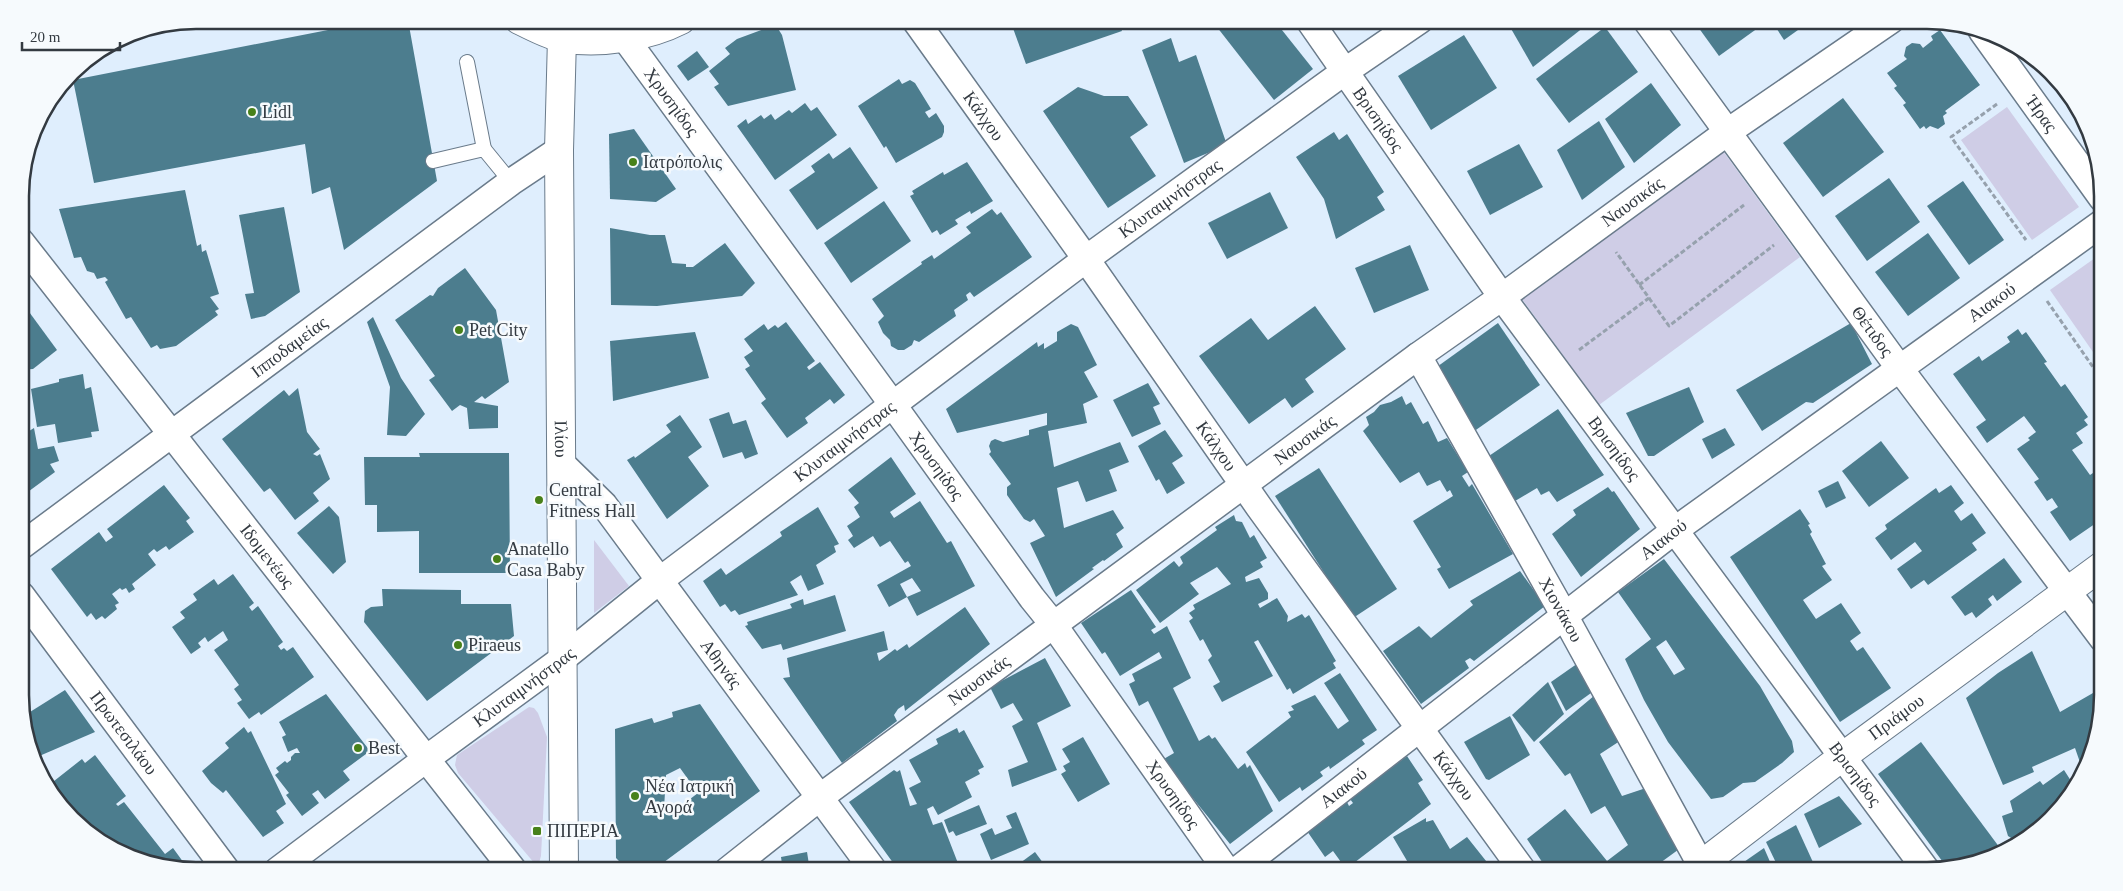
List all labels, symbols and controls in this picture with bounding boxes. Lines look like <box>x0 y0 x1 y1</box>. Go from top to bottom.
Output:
scale bar <box>22 20 120 52</box>
text: 20 m <box>30 29 61 45</box>
street label: Χρυσηίδος <box>640 64 703 140</box>
street label: Βρισηίδος <box>1349 83 1408 156</box>
street label: Κάλχου <box>959 87 1008 145</box>
street label: Ήρας <box>2021 91 2061 136</box>
place label: Lidl <box>262 102 292 122</box>
marker: Lidl <box>246 106 258 118</box>
place label: Ιατρόπολις <box>643 152 722 172</box>
street label: Κλυταιμνήστρας <box>1115 154 1225 242</box>
marker: Ιατρόπολις <box>627 156 639 168</box>
street label: Ναυσικάς <box>1598 173 1667 231</box>
street label: Αιακού <box>1964 278 2020 326</box>
street label: Θέτιδος <box>1848 302 1897 360</box>
street label: Ιπποδαμείας <box>247 312 331 382</box>
place label: Pet City <box>469 320 528 340</box>
marker: Pet City <box>453 324 465 336</box>
street label: Κλυταιμνήστρας <box>790 397 899 486</box>
street label: Ναυσικάς <box>1270 410 1339 469</box>
street label: Βρισηίδος <box>1584 413 1644 484</box>
street label: Κάλχου <box>1192 417 1241 475</box>
street label: Ιλίου <box>551 420 571 458</box>
street label: Χρυσηίδος <box>905 427 968 504</box>
place label: Central Fitness Hall <box>549 480 636 521</box>
marker: Central Fitness Hall <box>533 494 545 506</box>
street label: Αιακού <box>1636 515 1691 564</box>
street label: Ιδομενέως <box>236 520 298 592</box>
place label: Anatello Casa Baby <box>507 539 584 580</box>
marker: Anatello Casa Baby <box>491 553 503 565</box>
street label: Χιονάκου <box>1535 574 1587 645</box>
place label: Piraeus <box>468 635 521 655</box>
street label: Αθηνάς <box>697 635 746 692</box>
marker: Piraeus <box>452 639 464 651</box>
street label: Κλυταιμνήστρας <box>469 643 579 731</box>
street label: Ναυσικάς <box>944 651 1013 709</box>
street label: Πρωτεσιλάου <box>86 687 162 779</box>
street label: Πριάμου <box>1865 690 1928 744</box>
place label: Best <box>368 738 400 758</box>
street label: Βρισηίδος <box>1825 738 1885 810</box>
marker: Best <box>352 742 364 754</box>
street label: Κάλχου <box>1429 747 1478 804</box>
street label: Χρυσηίδος <box>1142 756 1204 833</box>
street label: Αιακού <box>1316 763 1371 812</box>
place label: Νέα Ιατρική Αγορά <box>645 776 734 817</box>
marker: Νέα Ιατρική Αγορά <box>629 790 641 802</box>
place label: ΠΙΠΕΡΙΑ <box>547 821 619 841</box>
marker: ΠΙΠΕΡΙΑ <box>531 825 543 837</box>

